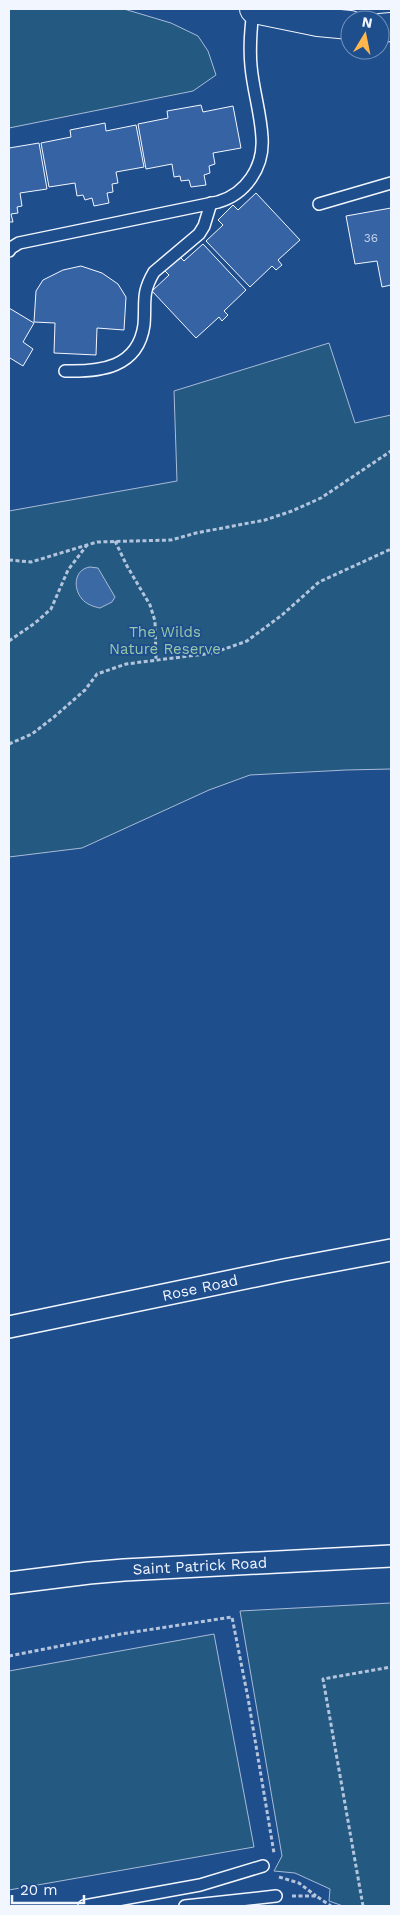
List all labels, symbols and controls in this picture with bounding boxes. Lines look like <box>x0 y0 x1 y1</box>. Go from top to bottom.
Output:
north arrow <box>340 10 390 60</box>
text: N <box>361 13 374 31</box>
house number: 36 <box>364 231 378 245</box>
park label: The Wilds Nature Reserve <box>109 623 221 658</box>
street label: Rose Road <box>160 1271 240 1305</box>
street label: Saint Patrick Road <box>132 1553 268 1579</box>
scale bar <box>12 1872 85 1904</box>
text: 20 m <box>20 1881 58 1899</box>

